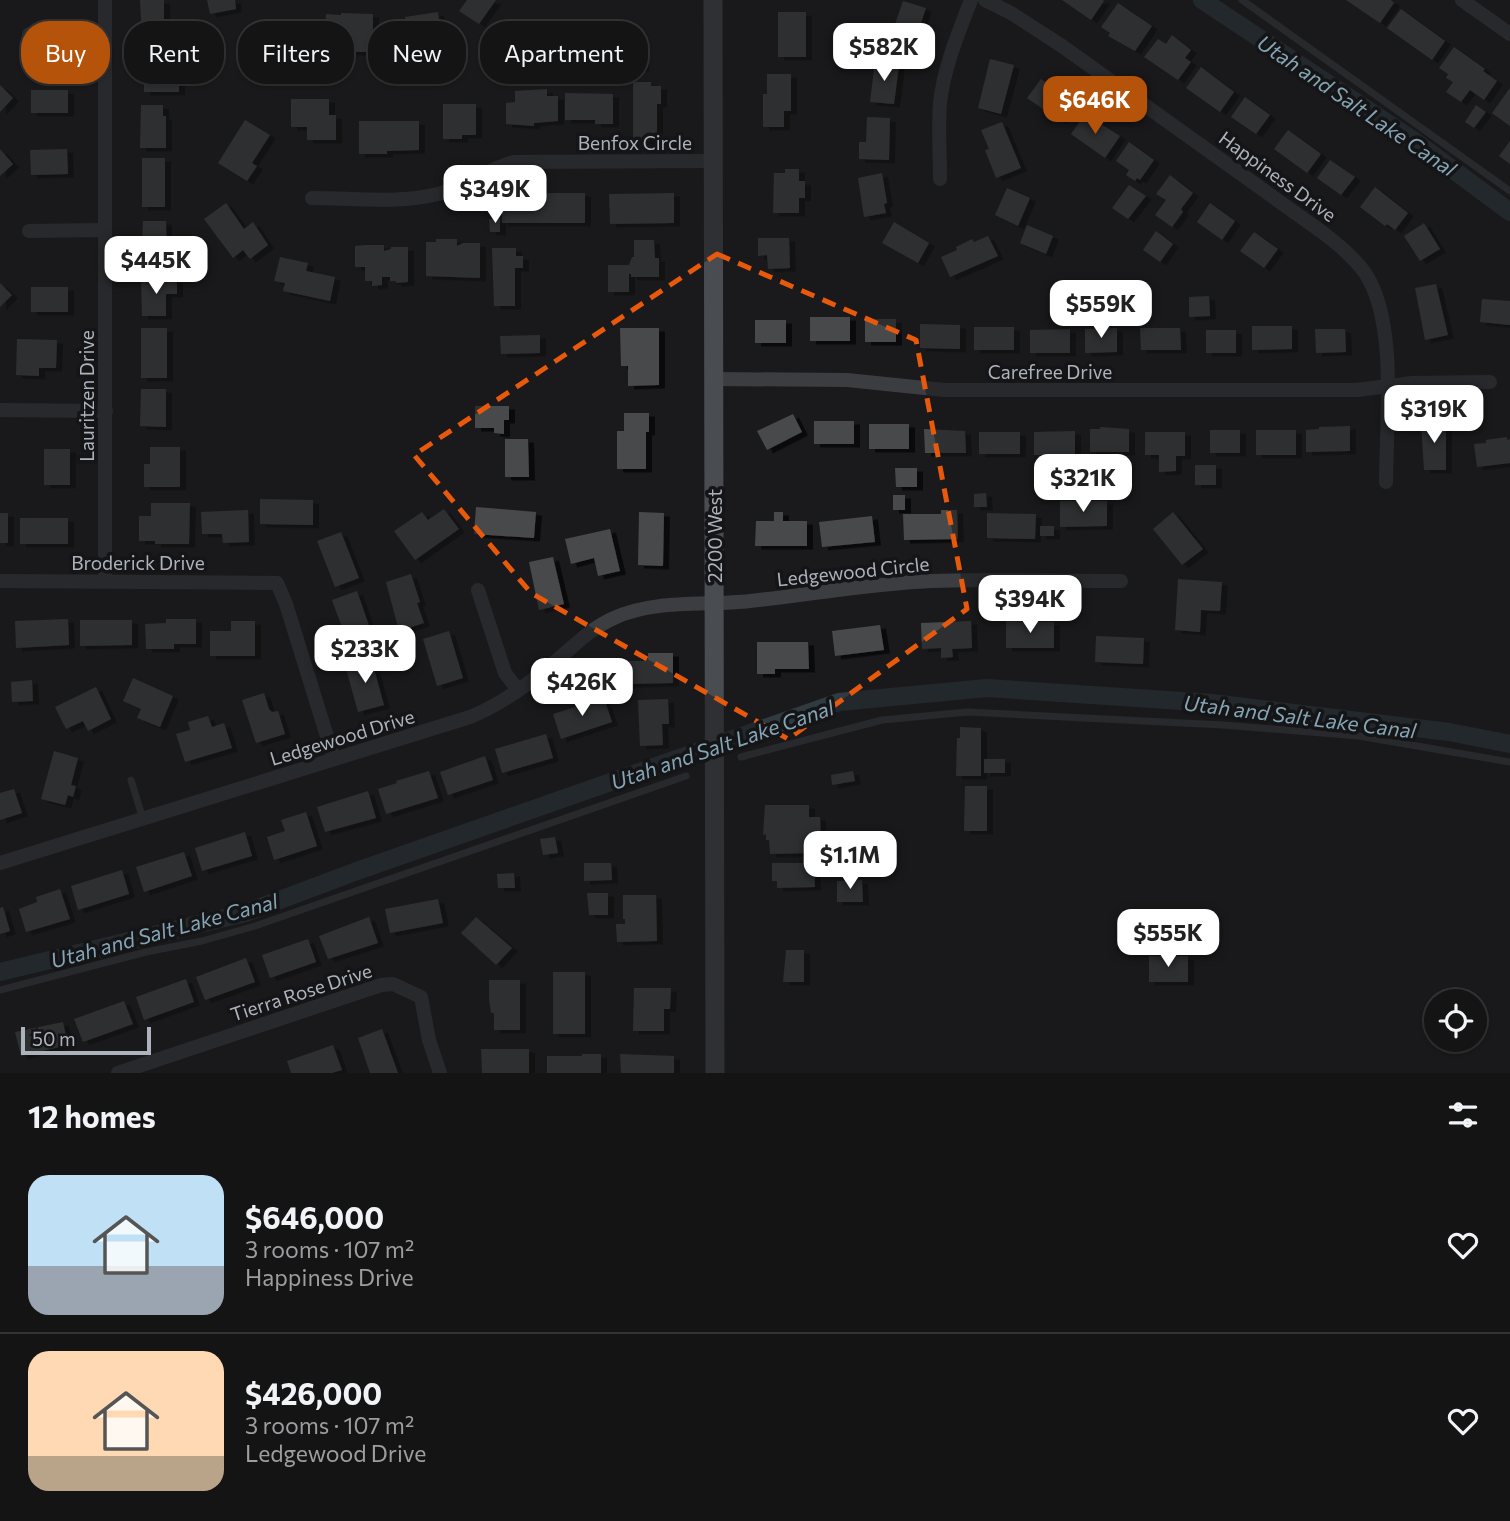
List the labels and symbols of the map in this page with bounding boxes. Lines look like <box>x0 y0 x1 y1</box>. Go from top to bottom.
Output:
pin: $582K <box>835 24 933 83</box>
water label: Utah and Salt Lake Canal <box>1253 29 1462 181</box>
pin: $646K <box>1046 76 1144 136</box>
street label: Happiness Drive <box>1215 126 1341 226</box>
street label: Benfox Circle <box>578 131 692 154</box>
pin: $349K <box>446 166 544 225</box>
pin: $445K <box>107 236 205 296</box>
pin: $559K <box>1052 280 1150 340</box>
street label: Lauritzen Drive <box>75 330 98 462</box>
street label: Carefree Drive <box>988 360 1112 383</box>
pin: $319K <box>1385 386 1483 445</box>
pin: $321K <box>1034 454 1132 514</box>
street label: 2200 West <box>703 489 726 583</box>
street label: Broderick Drive <box>71 551 205 574</box>
street label: Ledgewood Circle <box>776 552 930 590</box>
pin: $394K <box>981 576 1079 635</box>
pin: $233K <box>316 626 414 685</box>
pin: $426K <box>533 658 631 718</box>
water label: Utah and Salt Lake Canal <box>1182 689 1418 743</box>
water label: Utah and Salt Lake Canal <box>607 694 837 794</box>
street label: Ledgewood Drive <box>267 704 417 770</box>
pin: $1.1M <box>801 832 899 891</box>
water label: Utah and Salt Lake Canal <box>48 887 281 972</box>
pin: $555K <box>1119 909 1217 969</box>
street label: Tierra Rose Drive <box>227 958 375 1026</box>
scale bar <box>21 1024 150 1056</box>

